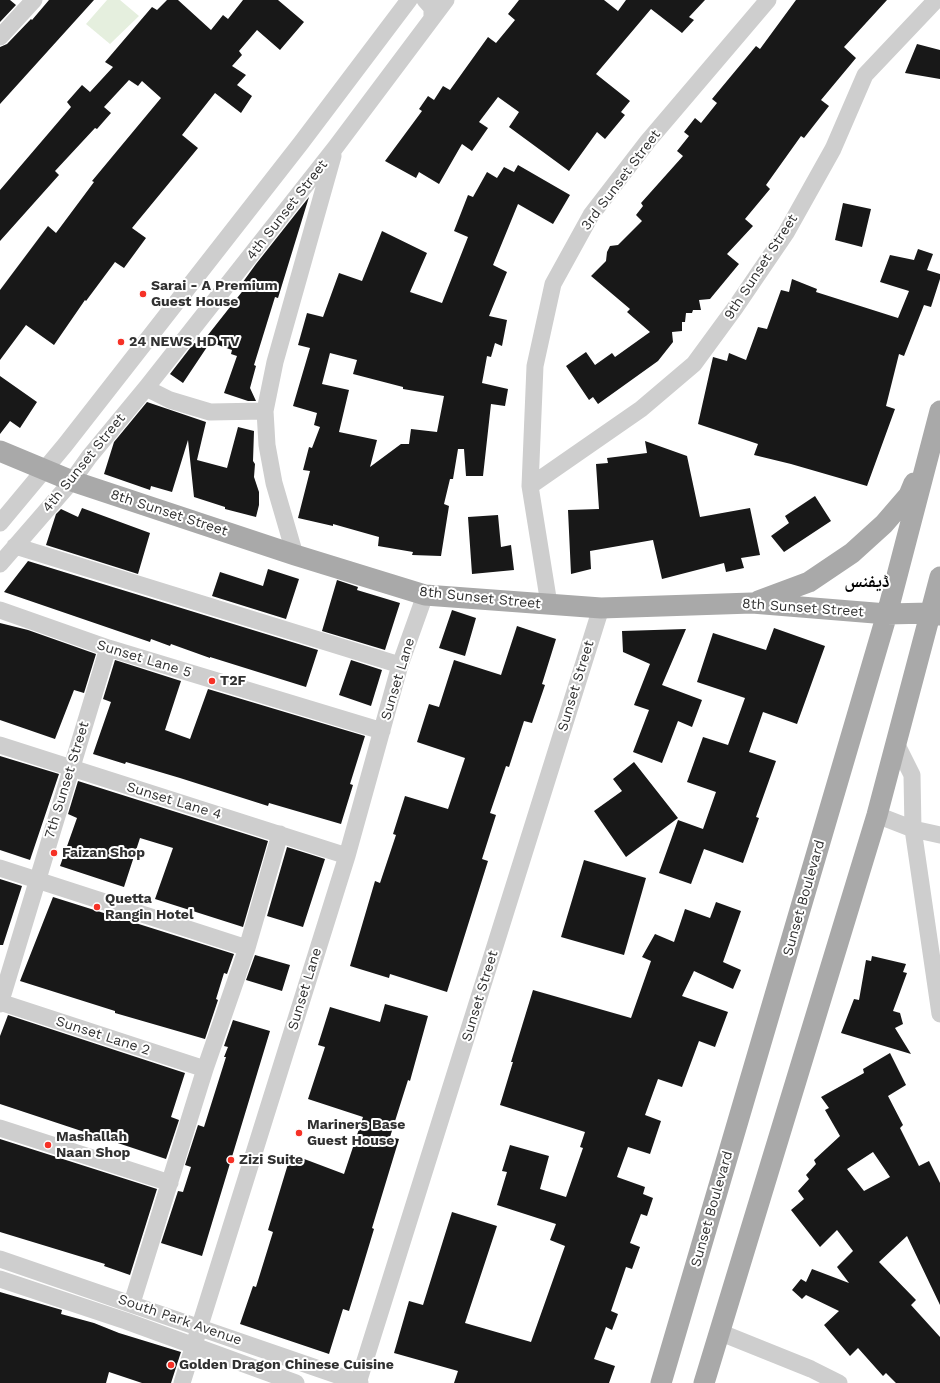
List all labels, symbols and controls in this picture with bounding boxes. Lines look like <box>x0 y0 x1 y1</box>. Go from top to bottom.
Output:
street label: 3rd Sunset Street <box>578 126 664 234</box>
street label: 4th Sunset Street <box>243 157 331 263</box>
street label: 9th Sunset Street <box>721 211 801 323</box>
place label: Sarai - A Premium Guest House <box>151 278 278 310</box>
marker: Sarai - A Premium Guest House <box>138 289 148 299</box>
place label: 24 NEWS HD TV <box>129 334 240 350</box>
marker: 24 NEWS HD TV <box>116 337 126 347</box>
street label: 4th Sunset Street <box>39 410 129 516</box>
street label: 8th Sunset Street <box>108 486 230 540</box>
district label: ڈیفنس <box>844 571 890 593</box>
street label: 8th Sunset Street <box>418 583 542 613</box>
street label: 8th Sunset Street <box>741 595 865 621</box>
street label: Sunset Lane <box>378 636 418 722</box>
street label: Sunset Lane 5 <box>95 637 193 681</box>
street label: Sunset Street <box>554 638 598 734</box>
place label: T2F <box>220 673 246 689</box>
marker: T2F <box>207 676 217 686</box>
street label: 7th Sunset Street <box>41 719 93 841</box>
street label: Sunset Lane 4 <box>124 779 224 823</box>
street label: Sunset Boulevard <box>779 838 829 958</box>
place label: Faizan Shop <box>62 845 145 861</box>
marker: Faizan Shop <box>49 848 59 858</box>
place label: Quetta Rangin Hotel <box>105 891 194 924</box>
marker: Quetta Rangin Hotel <box>92 902 102 912</box>
street label: Sunset Lane <box>285 946 325 1032</box>
street label: Sunset Street <box>458 948 502 1044</box>
street label: Sunset Lane 2 <box>54 1013 152 1059</box>
place label: Mariners Base Guest House <box>307 1117 405 1150</box>
marker: Mariners Base Guest House <box>294 1128 304 1138</box>
place label: Mashallah Naan Shop <box>56 1129 130 1162</box>
marker: Mashallah Naan Shop <box>43 1140 53 1150</box>
street label: Sunset Boulevard <box>687 1149 737 1269</box>
place label: Zizi Suite <box>239 1152 303 1168</box>
marker: Zizi Suite <box>226 1155 236 1165</box>
street label: South Park Avenue <box>116 1291 244 1349</box>
place label: Golden Dragon Chinese Cuisine <box>179 1357 394 1373</box>
marker: Golden Dragon Chinese Cuisine <box>166 1360 176 1370</box>

